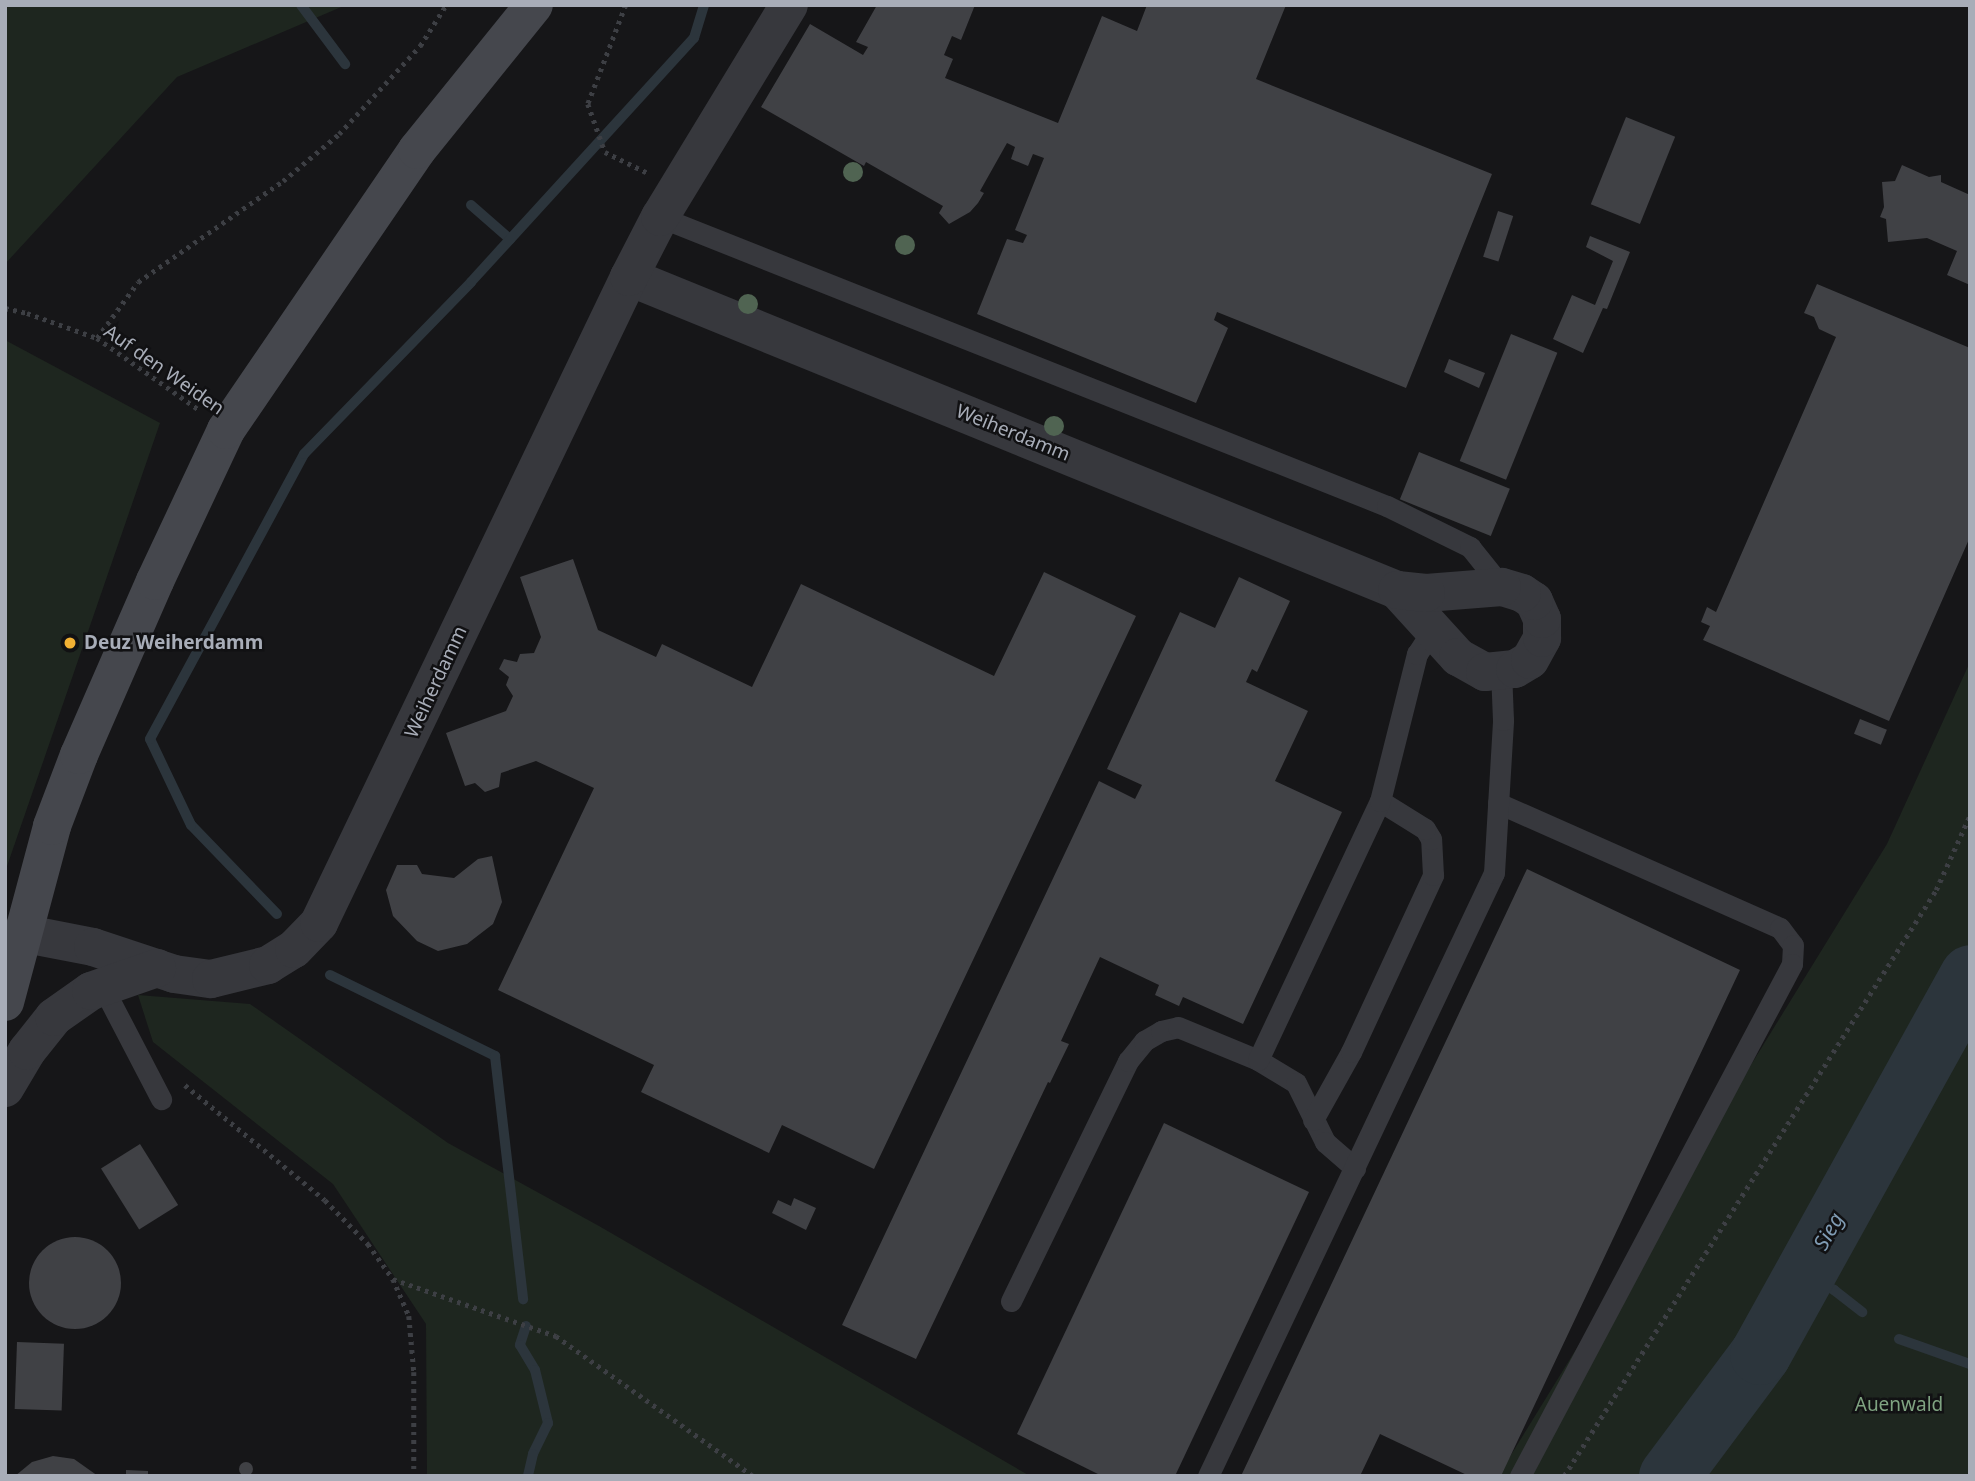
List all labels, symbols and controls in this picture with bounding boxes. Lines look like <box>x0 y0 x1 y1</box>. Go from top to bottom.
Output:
street label: Auf den Weiden <box>100 320 228 420</box>
street label: Weiherdamm <box>953 400 1073 466</box>
street label: Weiherdamm <box>400 622 472 742</box>
place label: Deuz Weiherdamm <box>84 632 263 654</box>
marker: Deuz Weiherdamm <box>62 635 78 651</box>
water label: Sieg <box>1808 1208 1848 1254</box>
park label: Auenwald <box>1855 1394 1943 1416</box>

